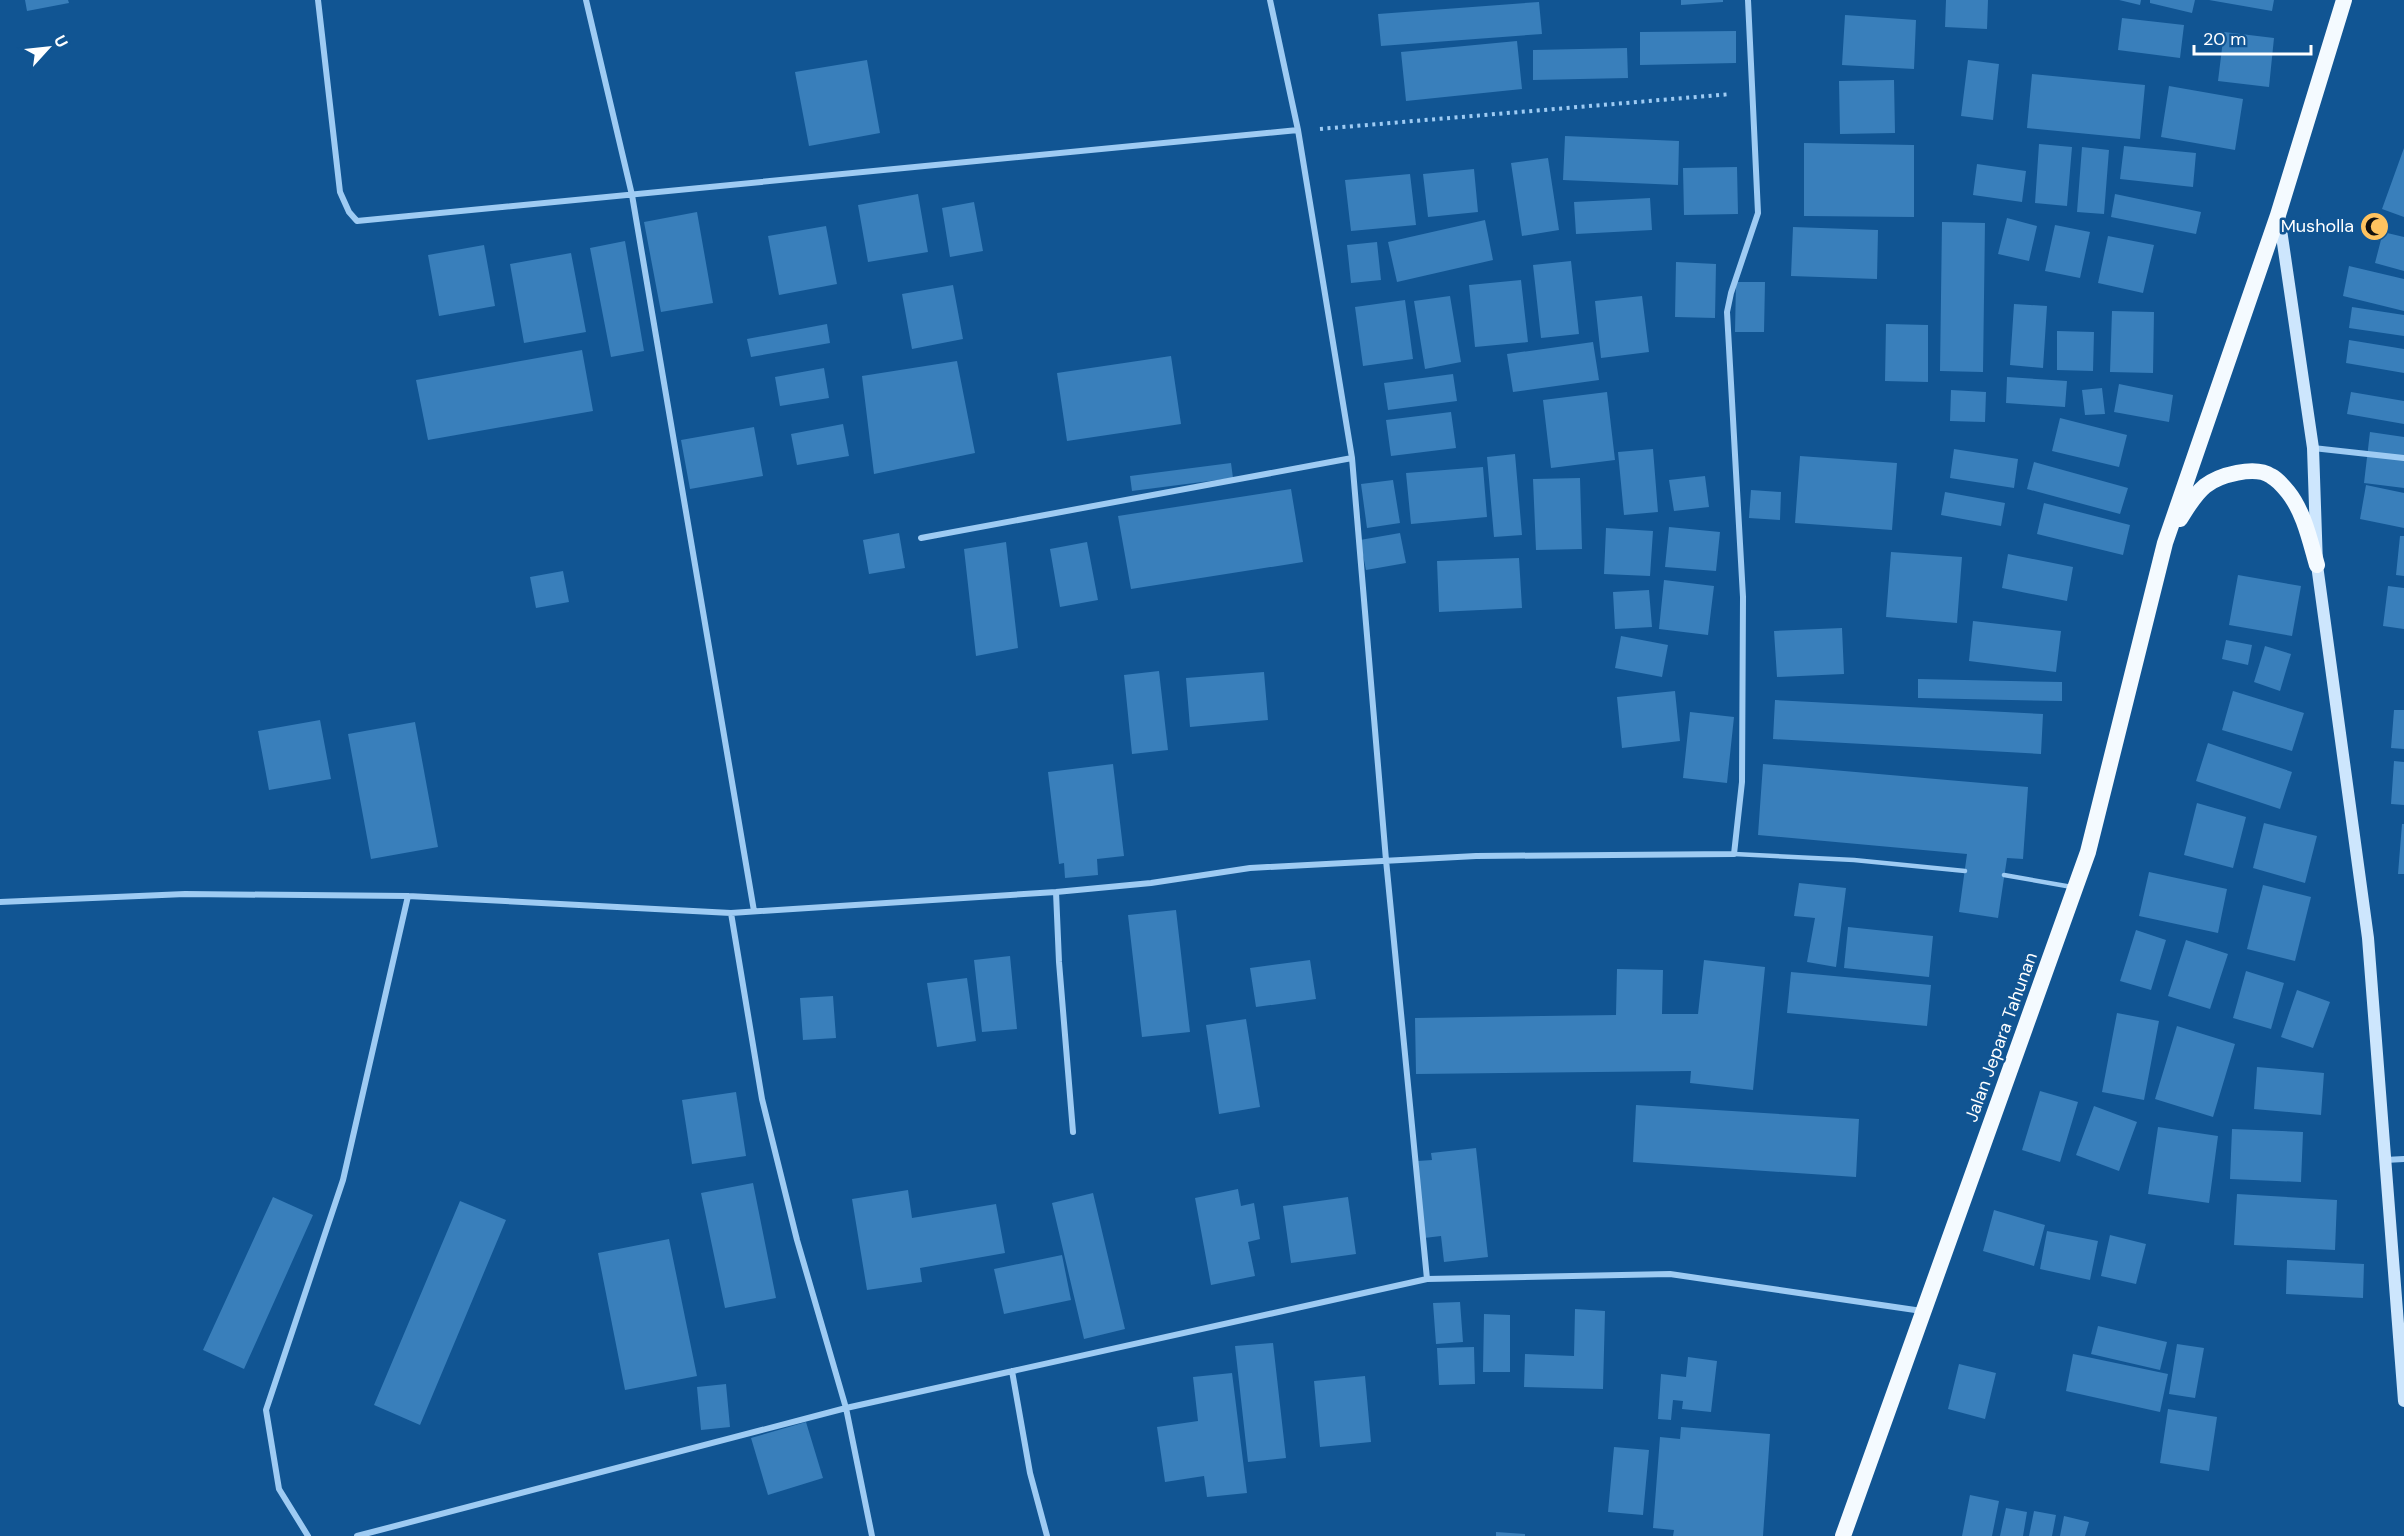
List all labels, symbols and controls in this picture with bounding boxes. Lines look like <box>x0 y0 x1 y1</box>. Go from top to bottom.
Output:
north arrow <box>18 18 78 78</box>
scale bar <box>2194 18 2311 56</box>
text: 20 m <box>2203 27 2246 51</box>
text: U <box>49 32 73 51</box>
mosque icon: Musholla <box>2359 210 2391 242</box>
place label: Musholla <box>2281 214 2354 238</box>
street label: Jalan Jepara Tahunan <box>1959 949 2043 1125</box>

